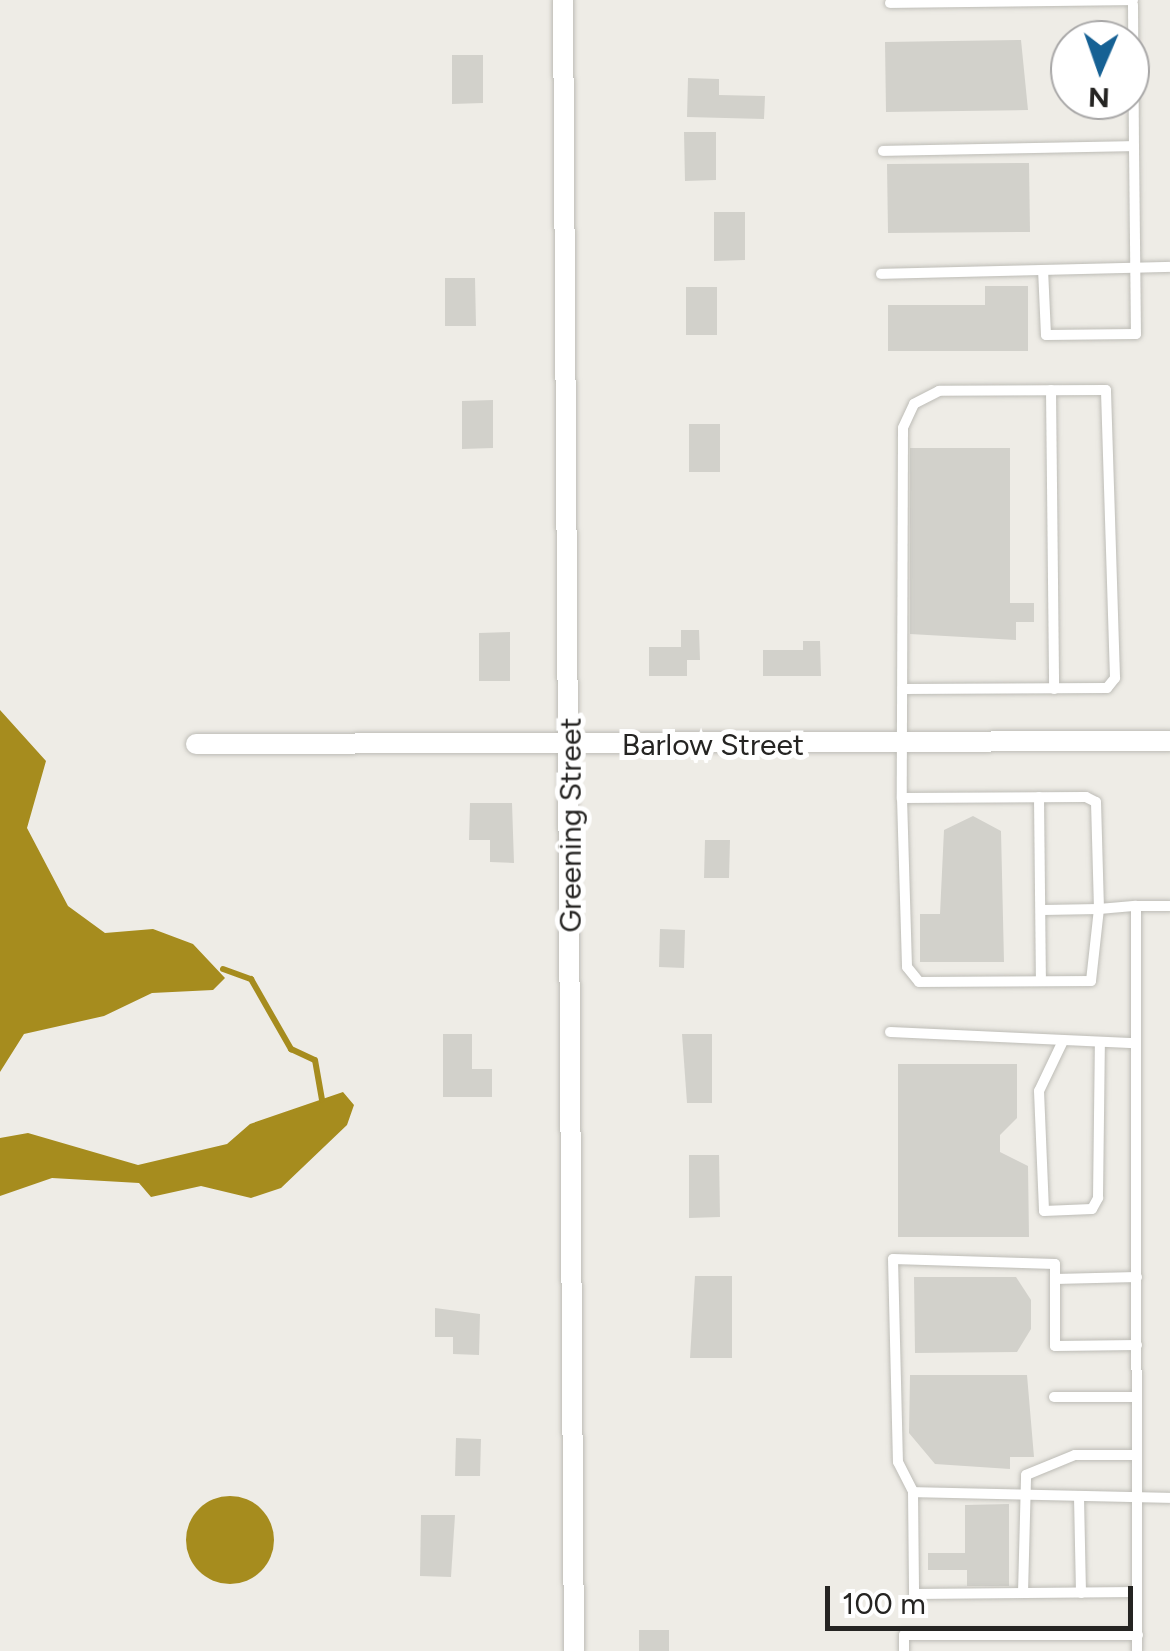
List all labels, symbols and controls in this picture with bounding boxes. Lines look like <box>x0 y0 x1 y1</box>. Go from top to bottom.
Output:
north arrow <box>1050 20 1150 120</box>
text: N <box>1088 81 1110 115</box>
street label: Greening Street <box>553 717 589 933</box>
street label: Barlow Street <box>622 727 804 763</box>
scale bar <box>830 1566 1138 1628</box>
text: 100 m <box>842 1585 926 1622</box>

